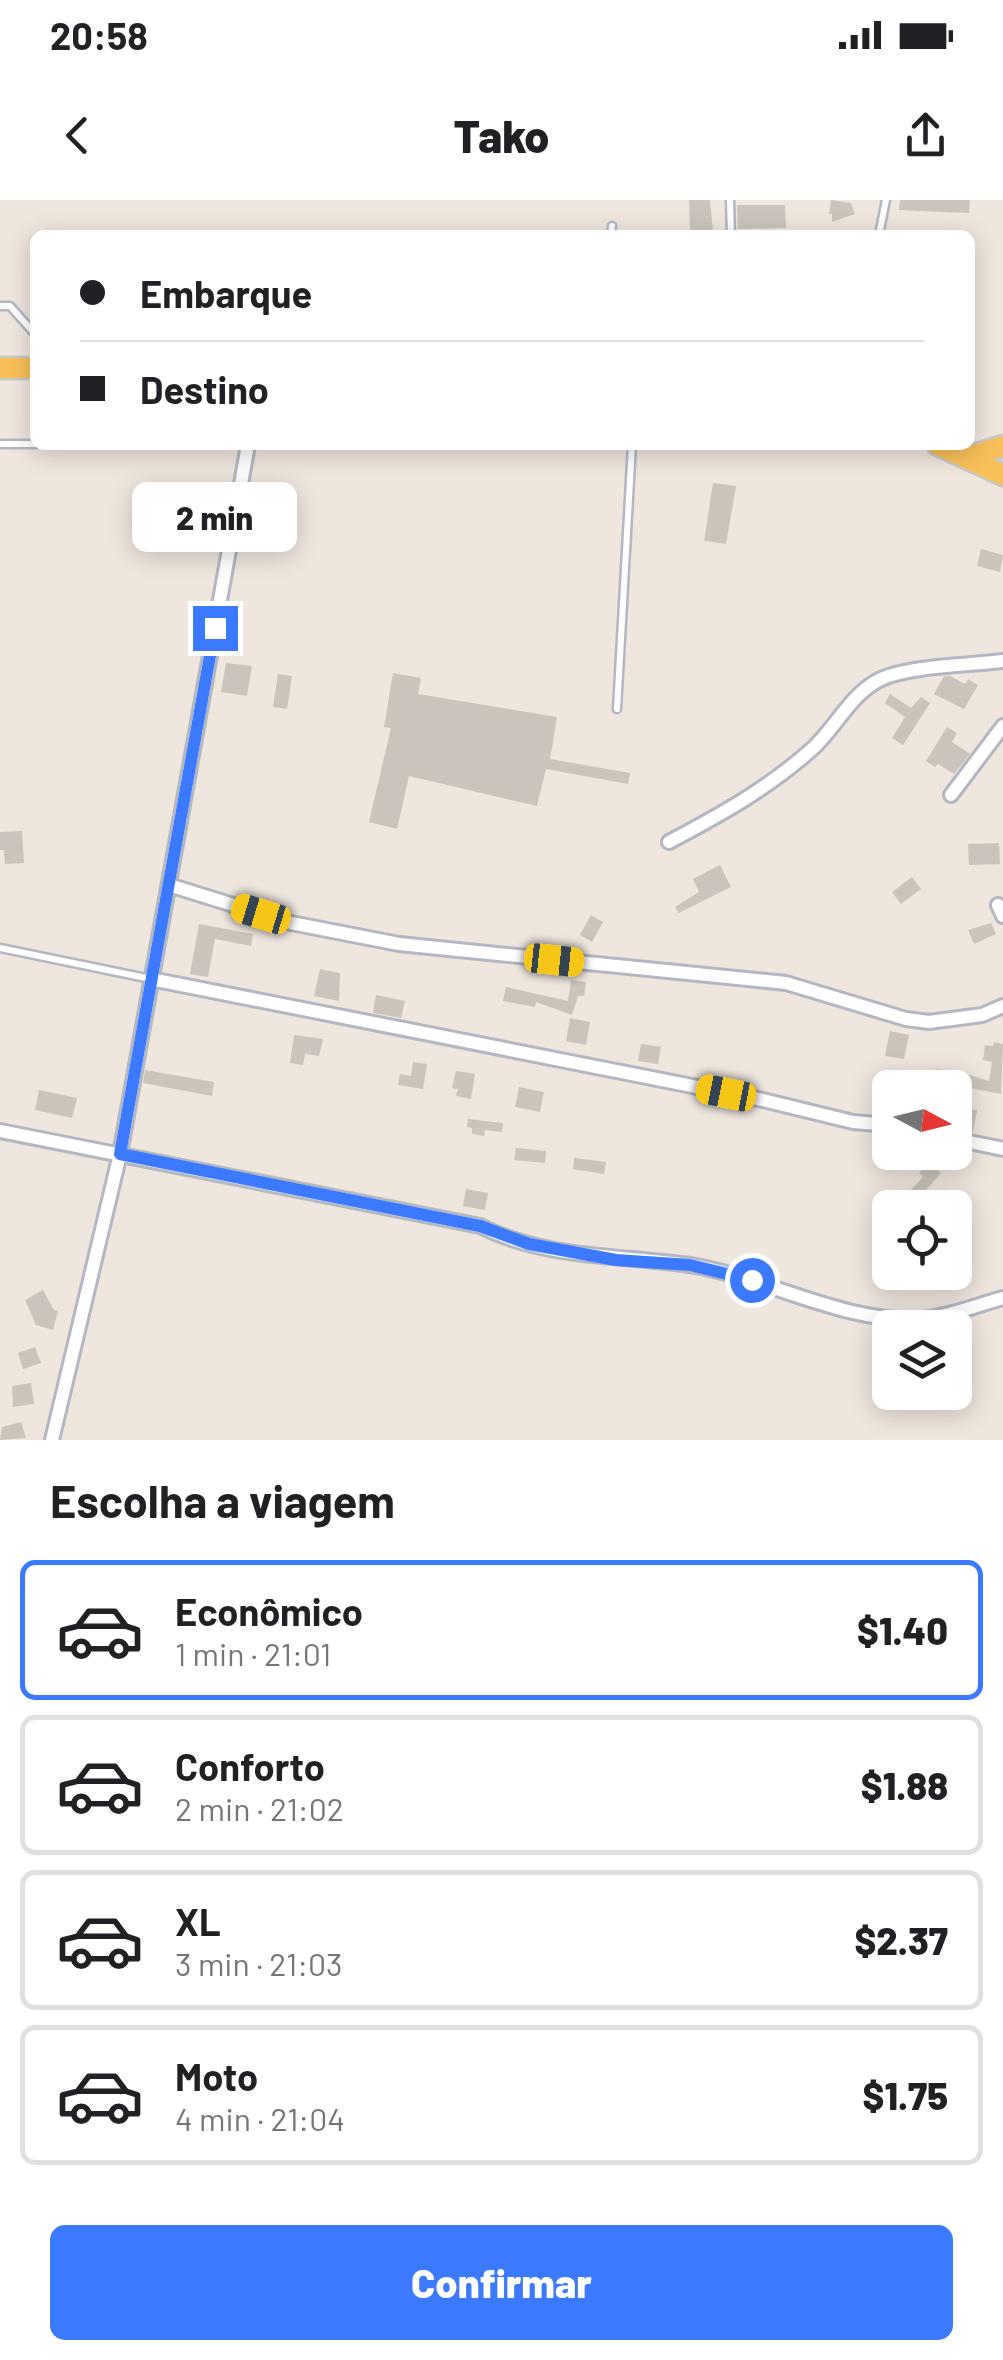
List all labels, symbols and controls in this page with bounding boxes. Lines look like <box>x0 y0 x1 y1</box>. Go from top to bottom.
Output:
text: 20:58 <box>50 12 148 58</box>
icon: back <box>50 108 105 163</box>
text: Tako <box>454 108 549 162</box>
icon: share <box>898 108 953 163</box>
text: Embarque <box>140 270 312 316</box>
text: Destino <box>140 366 269 412</box>
callout: 2 min <box>132 483 298 553</box>
text: 2 min <box>176 498 253 536</box>
route end <box>193 606 238 651</box>
car <box>228 891 294 937</box>
car <box>523 942 585 978</box>
north arrow <box>872 1070 972 1170</box>
map controls <box>872 1070 972 1410</box>
car <box>694 1073 758 1113</box>
button: locate <box>872 1190 972 1290</box>
route start <box>730 1258 775 1303</box>
button: layers <box>872 1310 972 1410</box>
text: Escolha a viagem <box>50 1473 395 1527</box>
icon: car <box>55 1585 145 1675</box>
text: Econômico <box>175 1588 363 1634</box>
text: $1.40 <box>857 1607 948 1653</box>
text: 1 min · 21:01 <box>175 1634 331 1672</box>
icon: car <box>55 1740 145 1830</box>
text: Conforto <box>175 1743 325 1789</box>
text: $1.88 <box>861 1762 948 1808</box>
text: 2 min · 21:02 <box>175 1789 344 1827</box>
icon: car <box>55 1895 145 1985</box>
text: XL <box>175 1898 221 1944</box>
text: $2.37 <box>854 1917 948 1963</box>
text: 3 min · 21:03 <box>175 1944 343 1982</box>
icon: car <box>55 2050 145 2140</box>
text: Moto <box>175 2053 258 2099</box>
text: $1.75 <box>863 2072 948 2118</box>
text: 4 min · 21:04 <box>175 2099 345 2137</box>
button: Confirmar <box>50 2225 953 2340</box>

